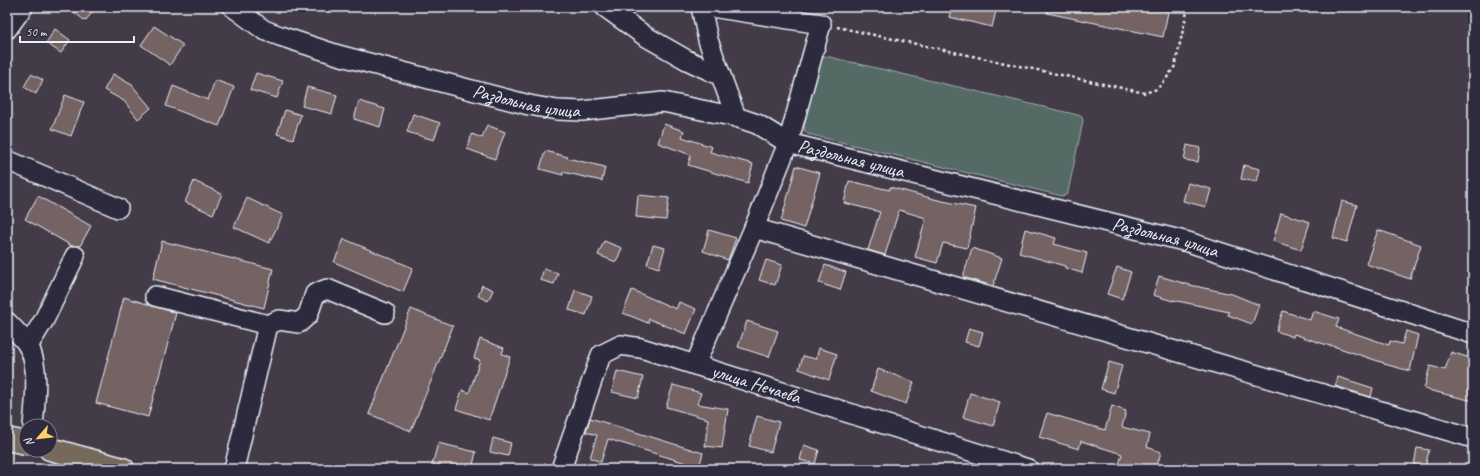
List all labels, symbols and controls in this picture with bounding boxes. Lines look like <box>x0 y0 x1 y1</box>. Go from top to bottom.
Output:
scale bar <box>20 18 134 44</box>
text: 50 m <box>26 24 48 40</box>
street label: Раздольная улица <box>470 79 582 123</box>
street label: Раздольная улица <box>795 134 908 184</box>
street label: Раздольная улица <box>1110 212 1223 264</box>
street label: улица Нечаева <box>708 359 805 410</box>
north arrow <box>18 418 58 458</box>
text: N <box>20 434 37 449</box>

